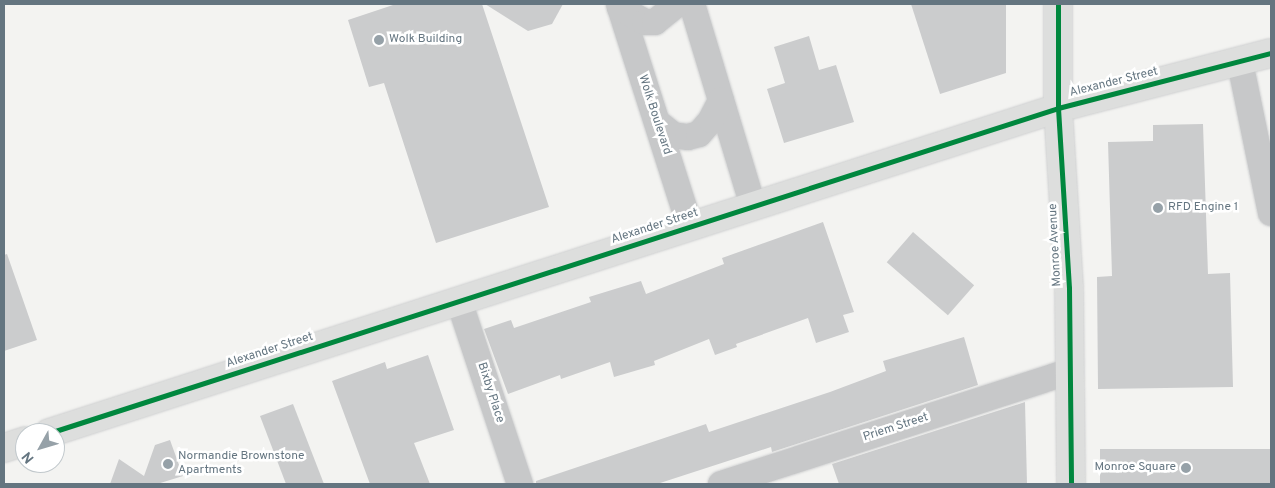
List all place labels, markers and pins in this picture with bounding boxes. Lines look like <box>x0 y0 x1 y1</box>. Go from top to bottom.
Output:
place label: Wolk Building <box>389 33 462 47</box>
marker: Wolk Building <box>373 34 385 46</box>
place label: RFD Engine 1 <box>1168 201 1238 215</box>
marker: RFD Engine 1 <box>1152 202 1164 214</box>
place label: Normandie Brownstone Apartments <box>178 450 305 478</box>
marker: Normandie Brownstone Apartments <box>162 458 174 470</box>
place label: Monroe Square <box>1094 461 1176 475</box>
marker: Monroe Square <box>1180 462 1192 474</box>

